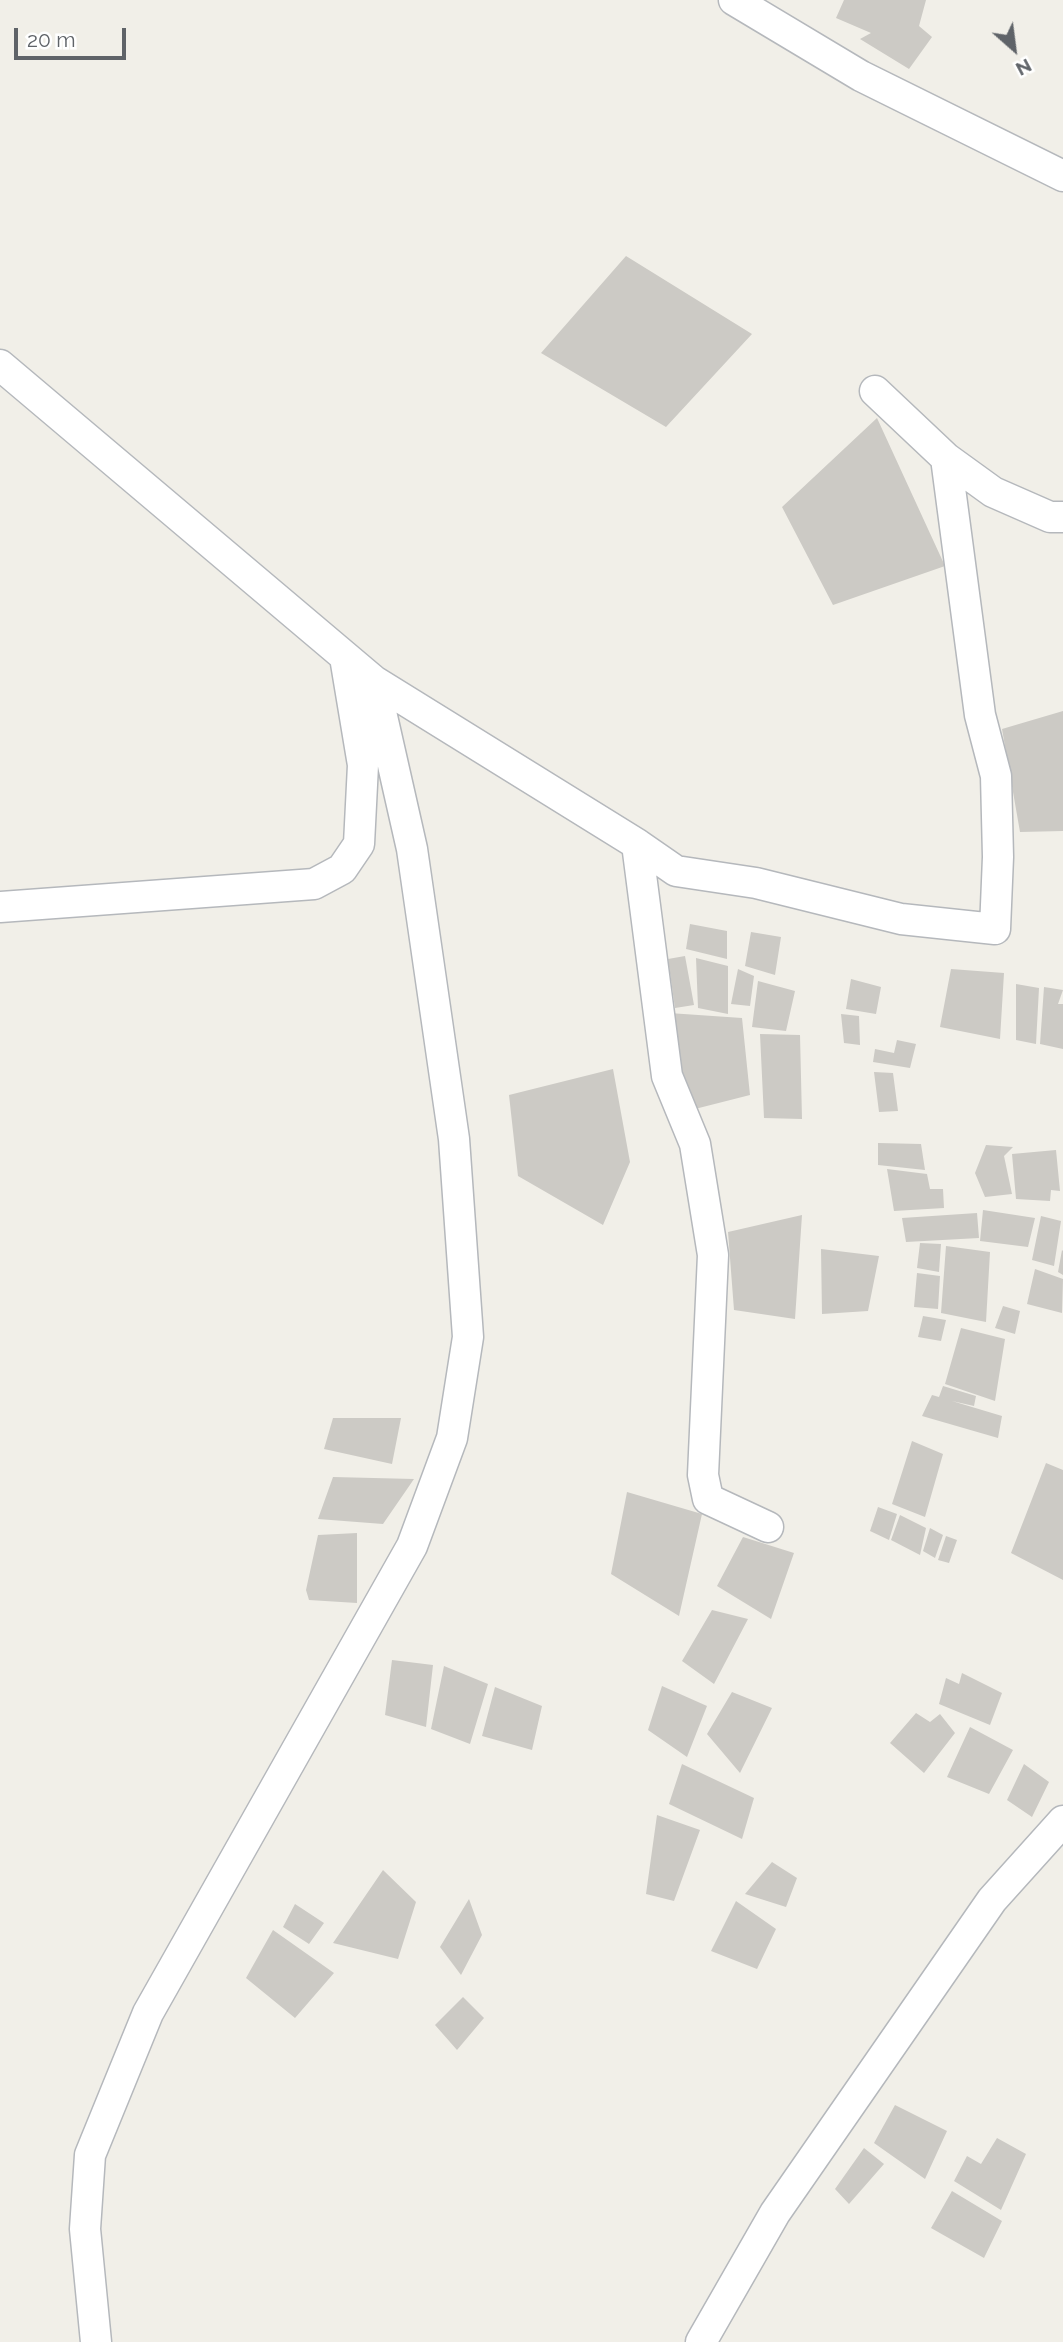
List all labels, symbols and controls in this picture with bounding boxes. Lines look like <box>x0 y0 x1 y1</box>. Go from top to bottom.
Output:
scale bar <box>18 14 130 58</box>
north arrow <box>979 14 1049 84</box>
text: 20 m <box>27 27 75 52</box>
text: N <box>1012 54 1035 81</box>

